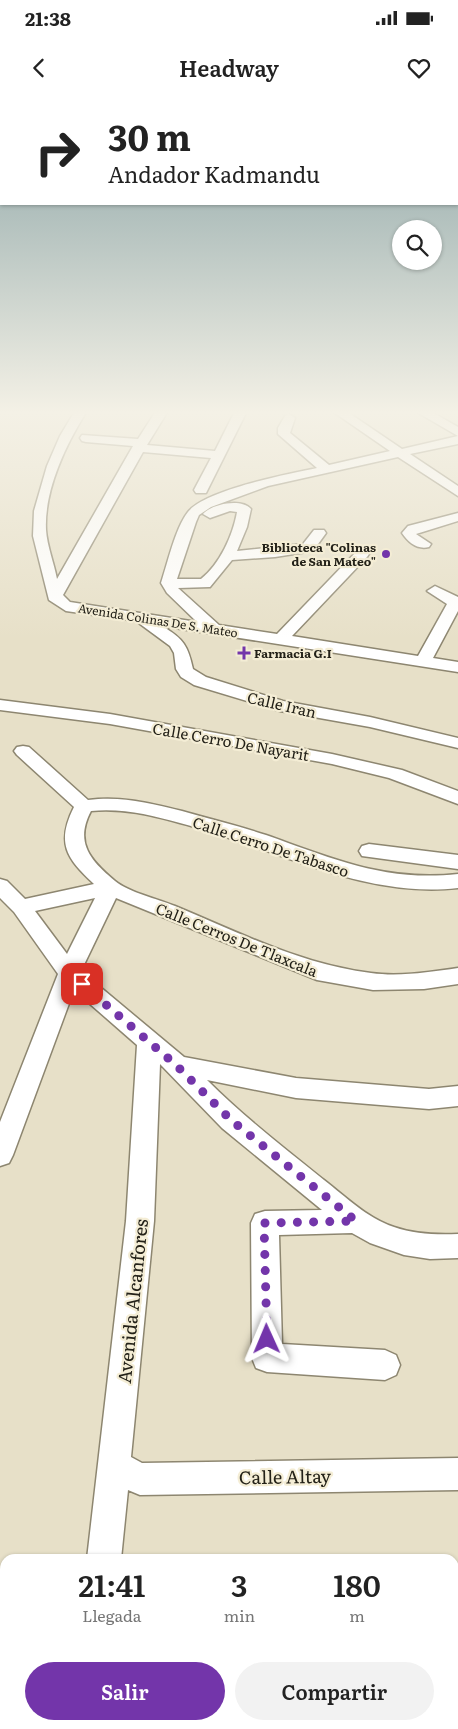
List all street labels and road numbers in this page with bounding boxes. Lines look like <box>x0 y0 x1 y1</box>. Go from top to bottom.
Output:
street label: Avenida Colinas De S. Mateo <box>77 598 239 642</box>
street label: Calle Iran <box>245 685 319 723</box>
street label: Calle Cerro De Nayarit <box>151 716 311 766</box>
street label: Calle Cerro De Tabasco <box>190 810 352 882</box>
street label: Calle Cerros De Tlaxcala <box>153 896 322 982</box>
street label: Avenida Alcanfores <box>110 1217 154 1385</box>
street label: Calle Altay <box>239 1462 332 1490</box>

